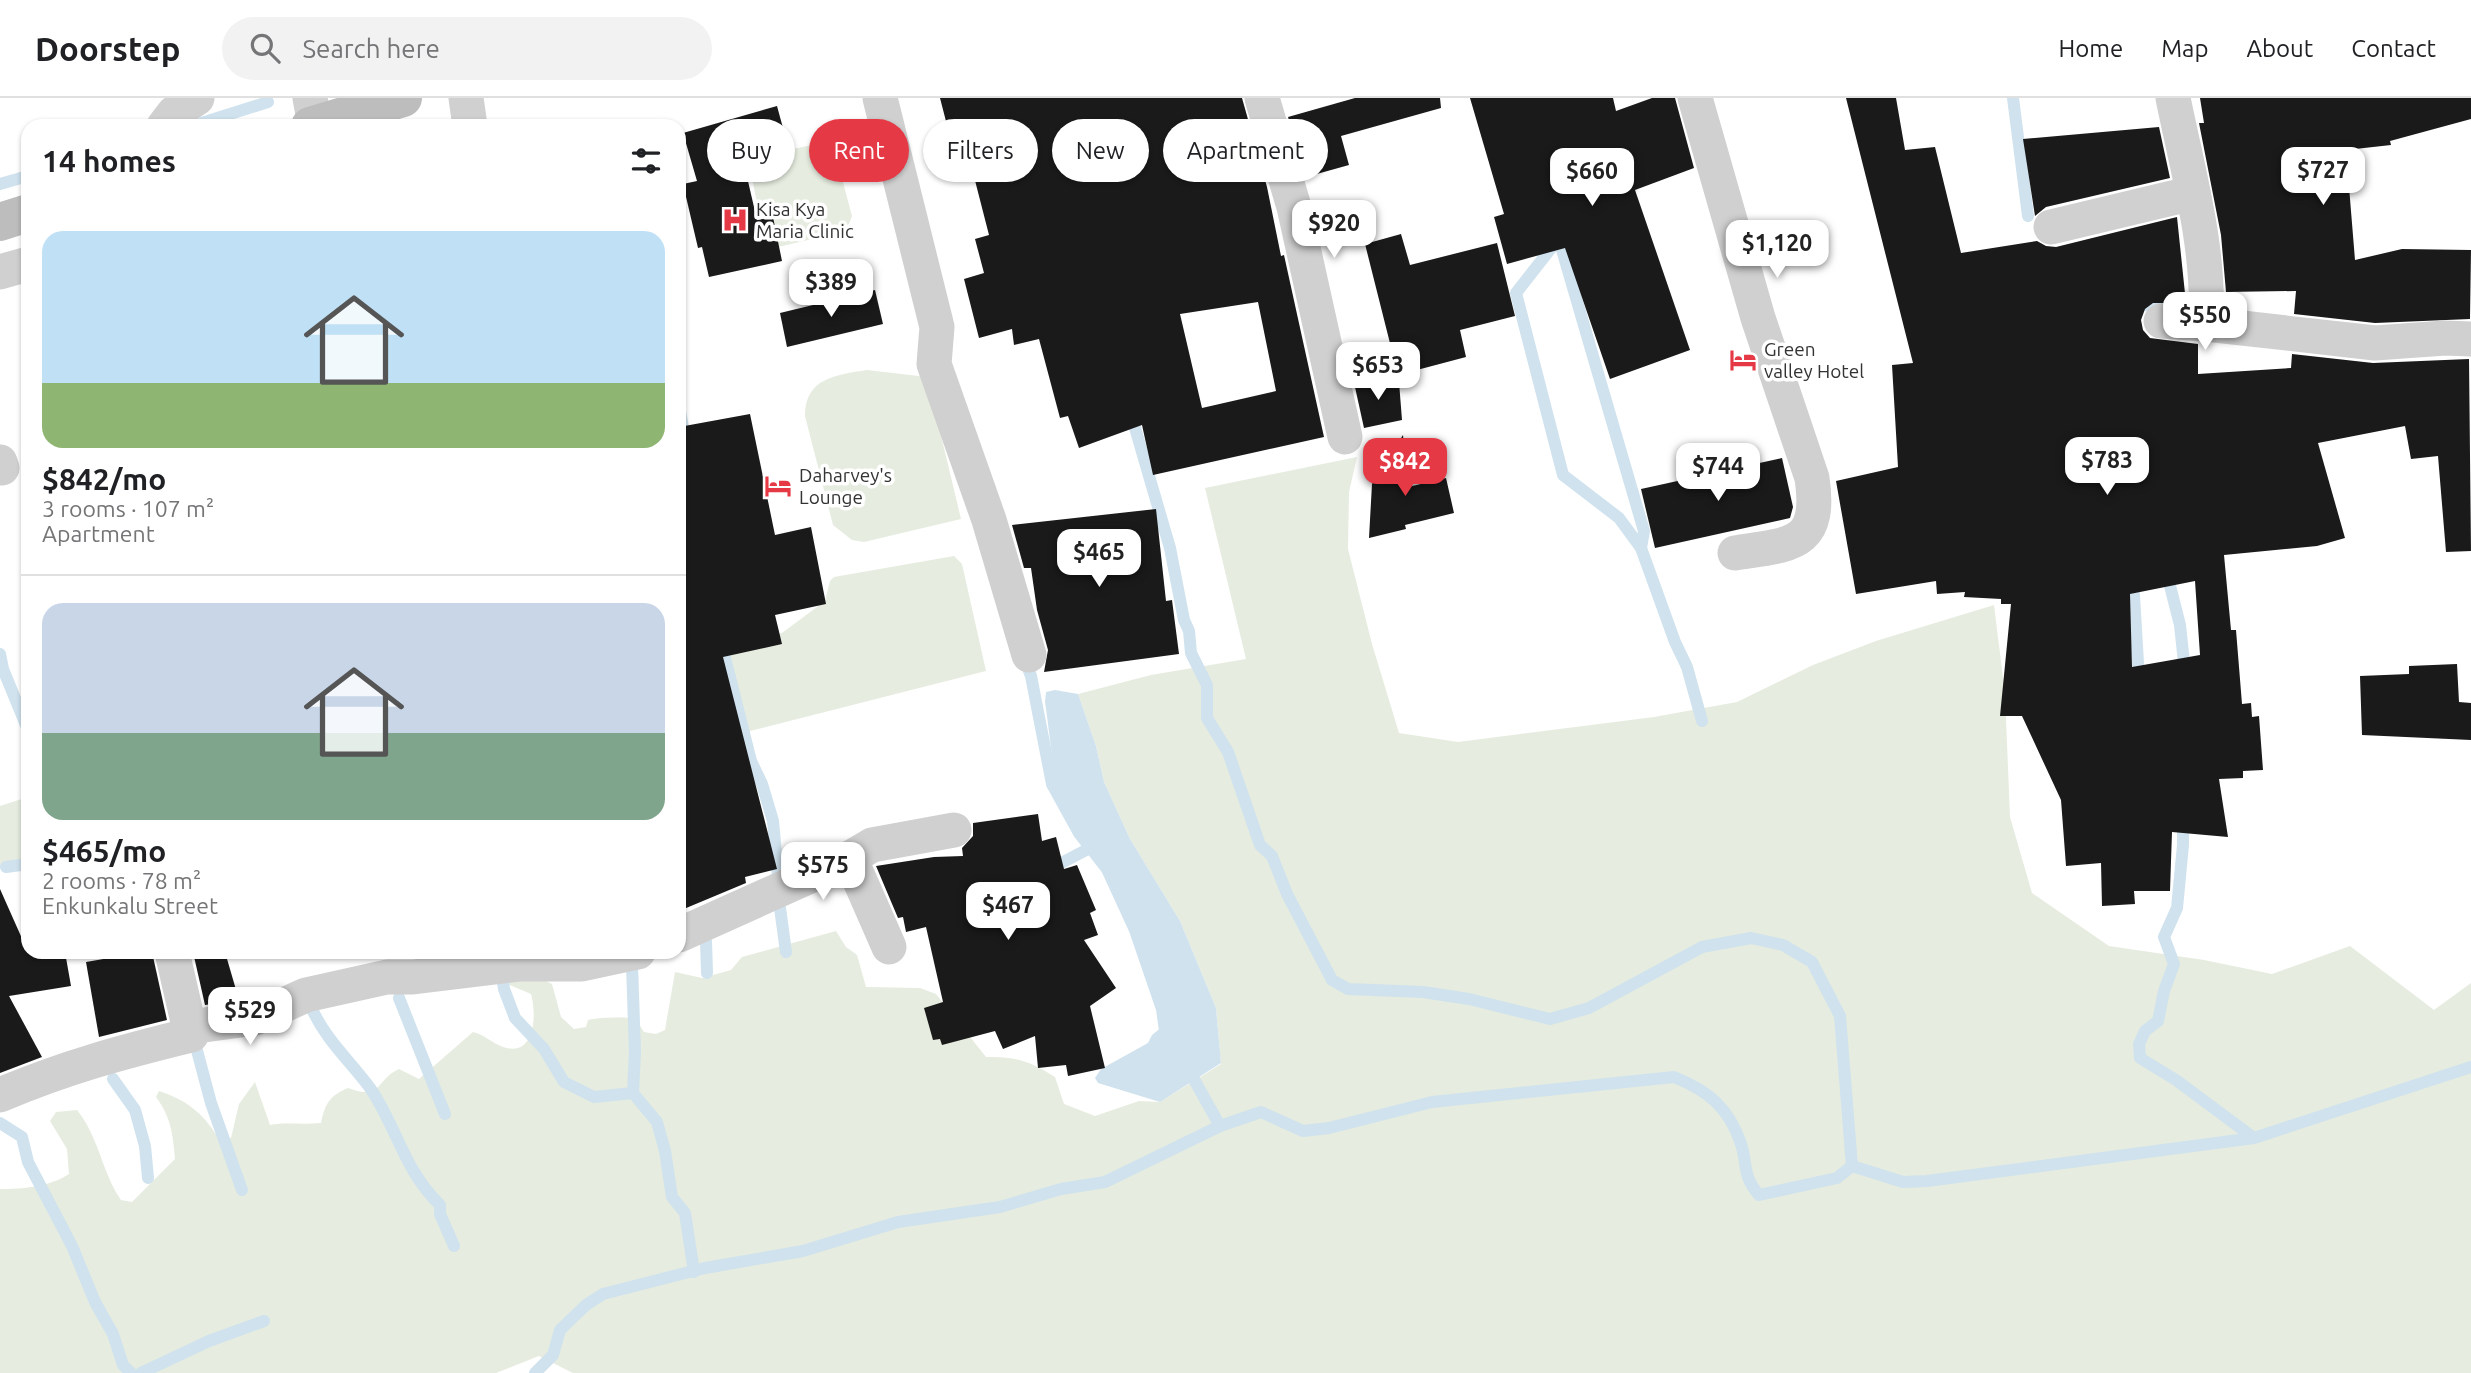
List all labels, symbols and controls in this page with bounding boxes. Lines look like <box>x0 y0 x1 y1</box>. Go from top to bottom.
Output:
search box <box>222 17 712 80</box>
icon: search <box>246 29 284 67</box>
text: Doorstep <box>35 30 180 67</box>
text: Search here <box>302 34 440 63</box>
text: Home <box>2058 35 2123 62</box>
text: Map <box>2161 35 2208 62</box>
text: About <box>2246 35 2313 62</box>
text: Contact <box>2351 35 2436 62</box>
chip: Buy <box>707 119 795 182</box>
chip: Rent <box>809 119 909 182</box>
chip: Filters <box>923 119 1038 182</box>
chip: New <box>1052 119 1149 182</box>
chip: Apartment <box>1163 119 1328 182</box>
icon: filters <box>627 142 665 180</box>
text: 14 homes <box>42 144 176 178</box>
pin: $660 <box>1551 148 1633 208</box>
pin: $727 <box>2282 148 2364 207</box>
text: $727 <box>2297 157 2349 182</box>
text: $660 <box>1566 158 1618 183</box>
place label: Kisa Kya Maria Clinic <box>756 198 854 242</box>
pin: $920 <box>1293 200 1375 260</box>
hospital icon: Kisa Kya Maria Clinic <box>720 205 750 235</box>
text: $920 <box>1308 210 1360 235</box>
pin: $1,120 <box>1720 220 1834 280</box>
text: $1,120 <box>1742 230 1812 255</box>
pin: $389 <box>790 260 872 319</box>
text: $389 <box>805 269 857 294</box>
icon: home <box>291 277 417 403</box>
pin: $550 <box>2164 292 2246 352</box>
text: $550 <box>2179 302 2231 327</box>
place label: Green valley Hotel <box>1764 338 1864 382</box>
pin: $653 <box>1337 342 1419 402</box>
hotel icon: Green valley Hotel <box>1728 345 1758 375</box>
text: $653 <box>1352 352 1404 377</box>
pin: $842 <box>1364 438 1446 498</box>
pin: $783 <box>2066 438 2148 497</box>
pin: $744 <box>1677 444 1759 503</box>
text: $783 <box>2081 447 2133 472</box>
text: $842 <box>1379 448 1431 473</box>
text: $744 <box>1692 453 1744 478</box>
text: $842/mo <box>42 462 166 496</box>
place label: Daharvey's Lounge <box>799 464 892 508</box>
hotel icon: Daharvey's Lounge <box>763 471 793 501</box>
text: 3 rooms · 107 m² <box>42 496 214 521</box>
text: Apartment <box>42 521 155 546</box>
pin: $465 <box>1058 530 1140 589</box>
text: $465 <box>1073 539 1125 564</box>
icon: home <box>291 649 417 775</box>
text: $465/mo <box>42 834 166 868</box>
pin: $575 <box>782 842 864 902</box>
text: $575 <box>797 852 849 877</box>
text: 2 rooms · 78 m² <box>42 868 201 893</box>
pin: $467 <box>967 882 1049 942</box>
text: $467 <box>982 892 1034 917</box>
text: Enkunkalu Street <box>42 893 218 918</box>
pin: $529 <box>209 988 291 1047</box>
text: $529 <box>224 997 276 1022</box>

